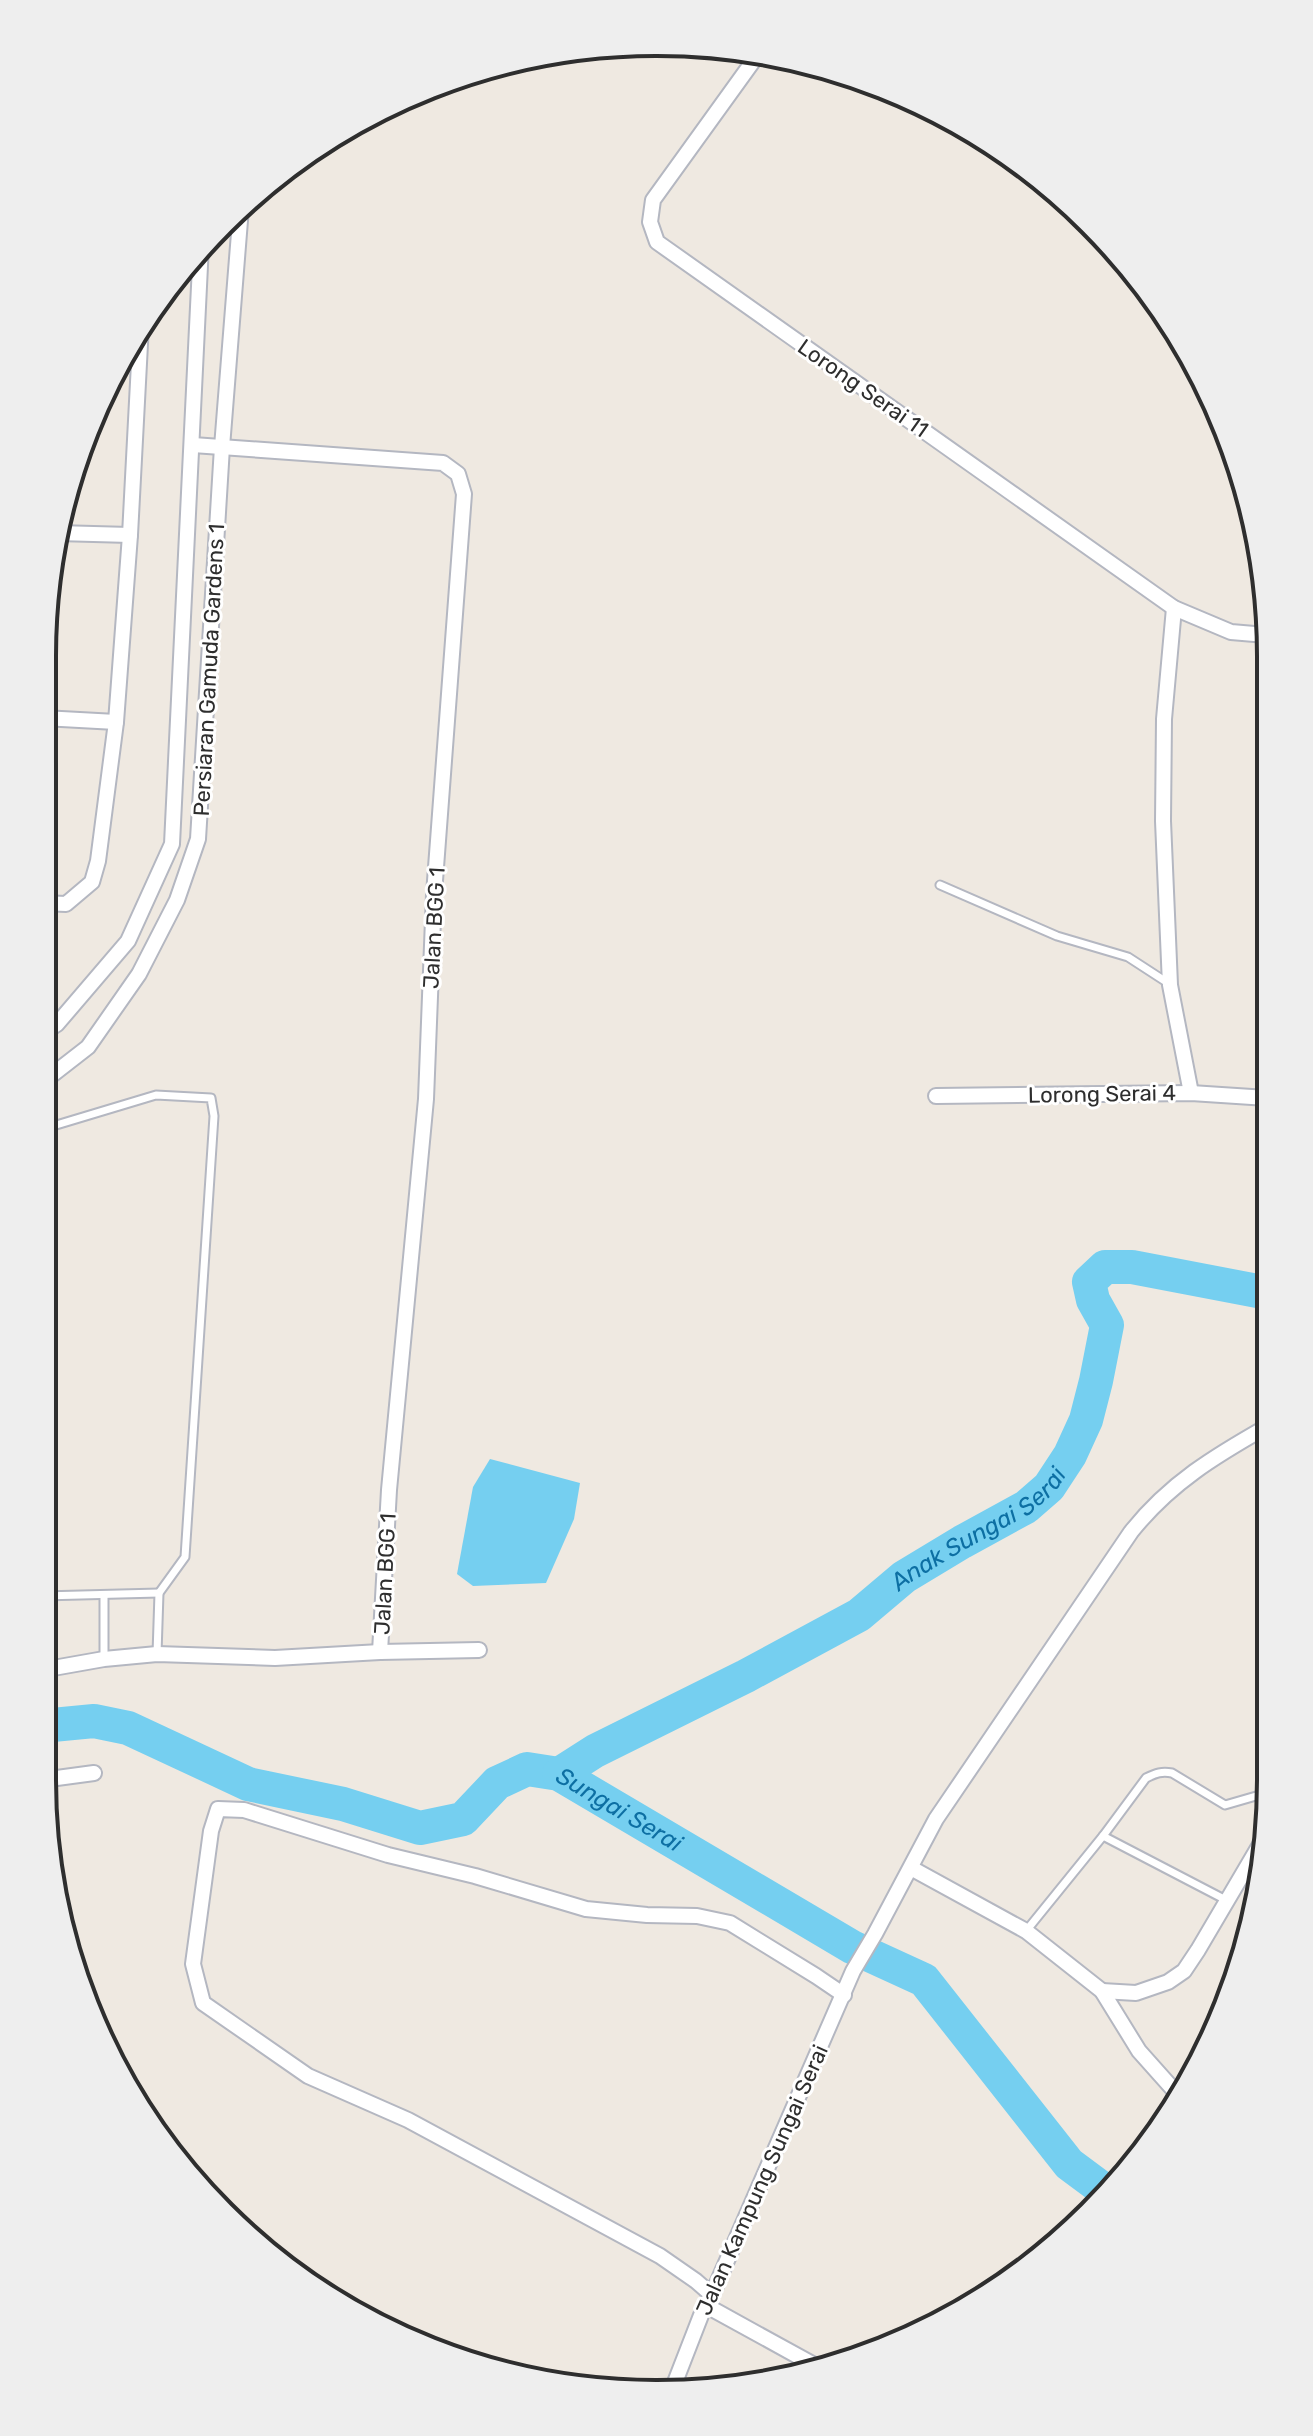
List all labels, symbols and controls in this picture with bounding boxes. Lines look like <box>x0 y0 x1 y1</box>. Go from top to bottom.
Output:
street label: Lorong Serai 11 <box>792 333 934 443</box>
street label: Persiaran Gamuda Gardens 1 <box>188 523 230 817</box>
street label: Jalan BGG 1 <box>417 867 451 989</box>
street label: Lorong Serai 4 <box>1028 1079 1176 1109</box>
water label: Anak Sungai Serai <box>884 1461 1073 1597</box>
street label: Jalan BGG 1 <box>368 1513 402 1635</box>
water label: Sungai Serai <box>551 1762 688 1858</box>
street label: Jalan Kampung Sungai Serai <box>690 2041 834 2319</box>

